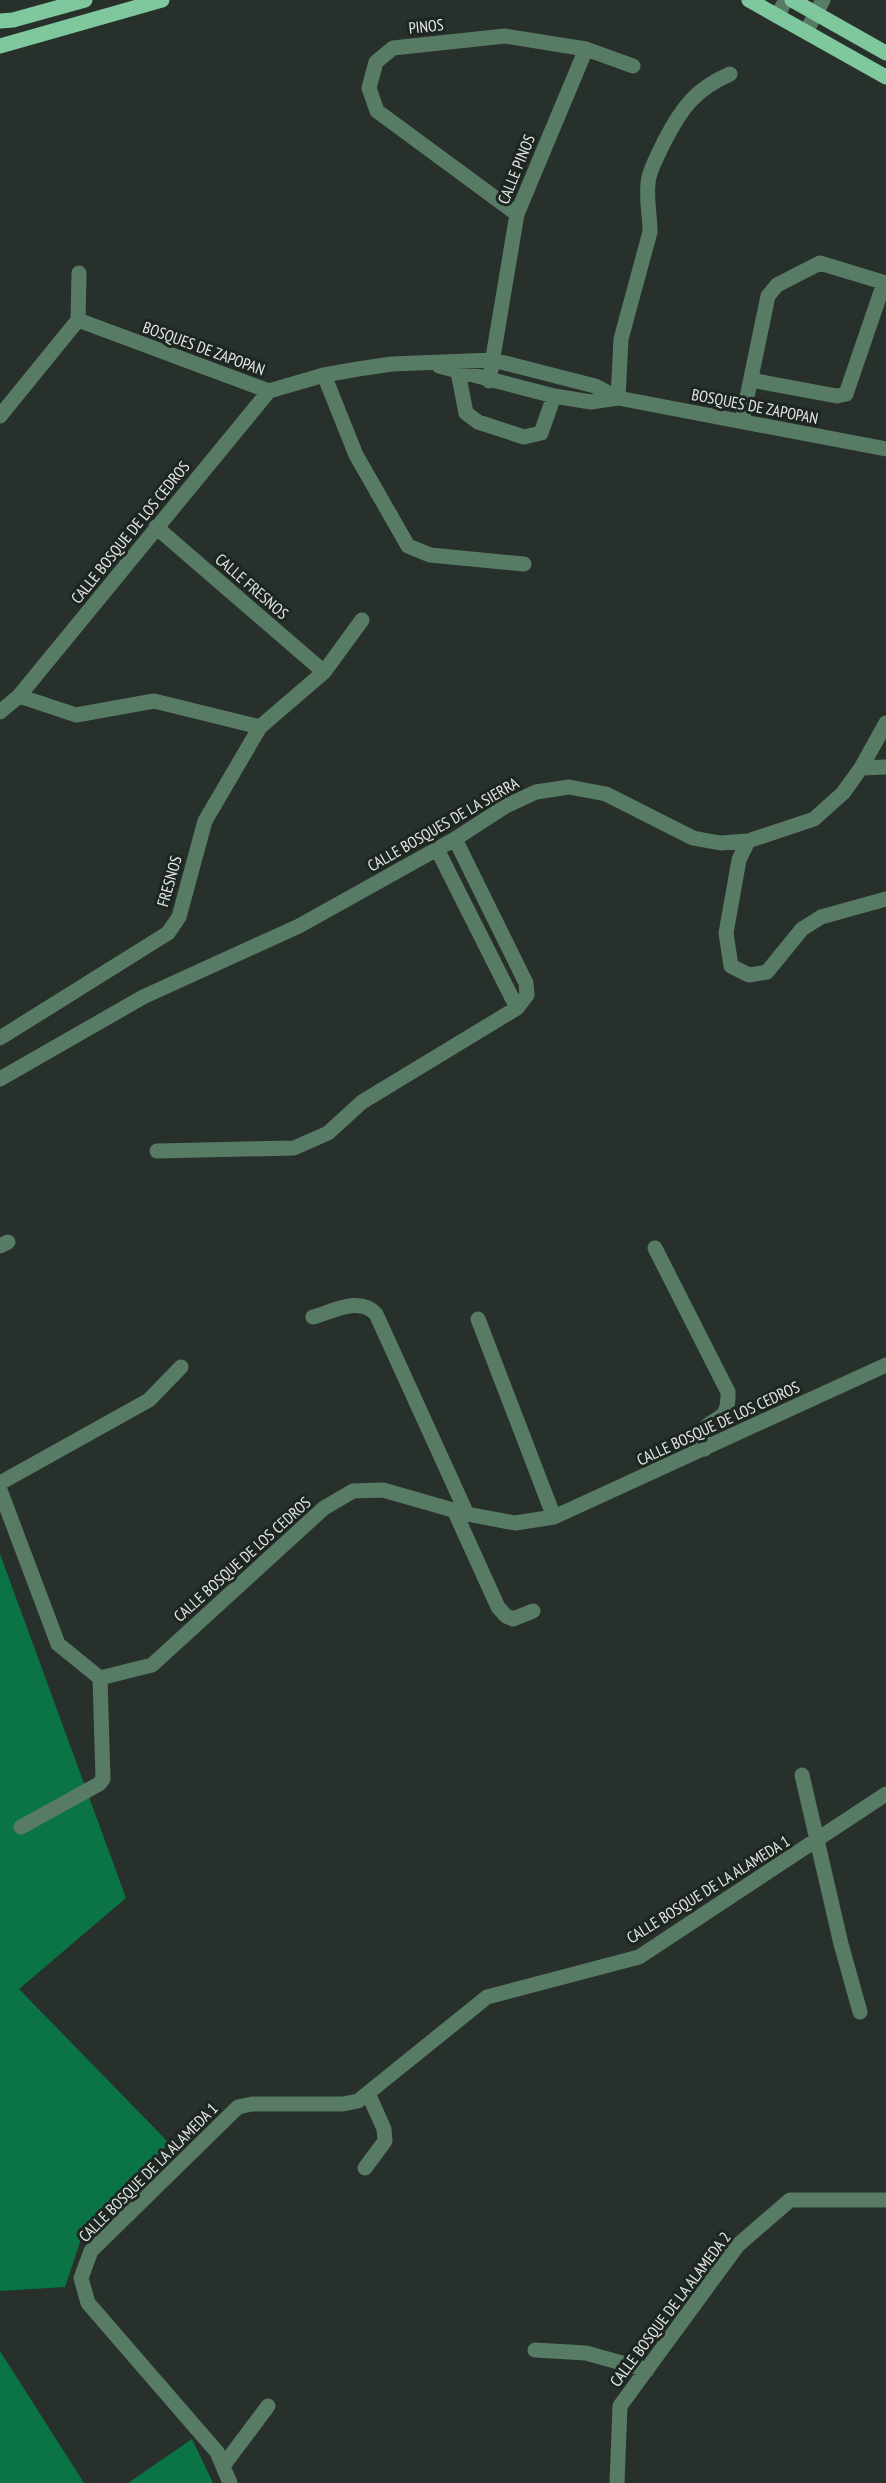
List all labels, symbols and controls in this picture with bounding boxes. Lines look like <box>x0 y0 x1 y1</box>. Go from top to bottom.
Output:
street label: PINOS <box>407 14 445 38</box>
street label: CALLE PINOS <box>493 131 539 207</box>
street label: BOSQUES DE ZAPOPAN <box>140 317 268 379</box>
street label: BOSQUES DE ZAPOPAN <box>690 384 820 428</box>
street label: CALLE BOSQUE DE LOS CEDROS <box>66 457 194 607</box>
street label: CALLE FRESNOS <box>211 549 293 623</box>
street label: CALLE BOSQUES DE LA SIERRA <box>364 772 523 875</box>
street label: FRESNOS <box>152 853 186 909</box>
street label: CALLE BOSQUE DE LOS CEDROS <box>633 1376 803 1470</box>
street label: CALLE BOSQUE DE LOS CEDROS <box>169 1492 315 1626</box>
street label: CALLE BOSQUE DE LA ALAMEDA 1 <box>623 1831 793 1947</box>
street label: CALLE BOSQUE DE LA ALAMEDA 1 <box>74 2098 222 2246</box>
street label: CALLE BOSQUE DE LA ALAMEDA 2 <box>605 2228 735 2390</box>

